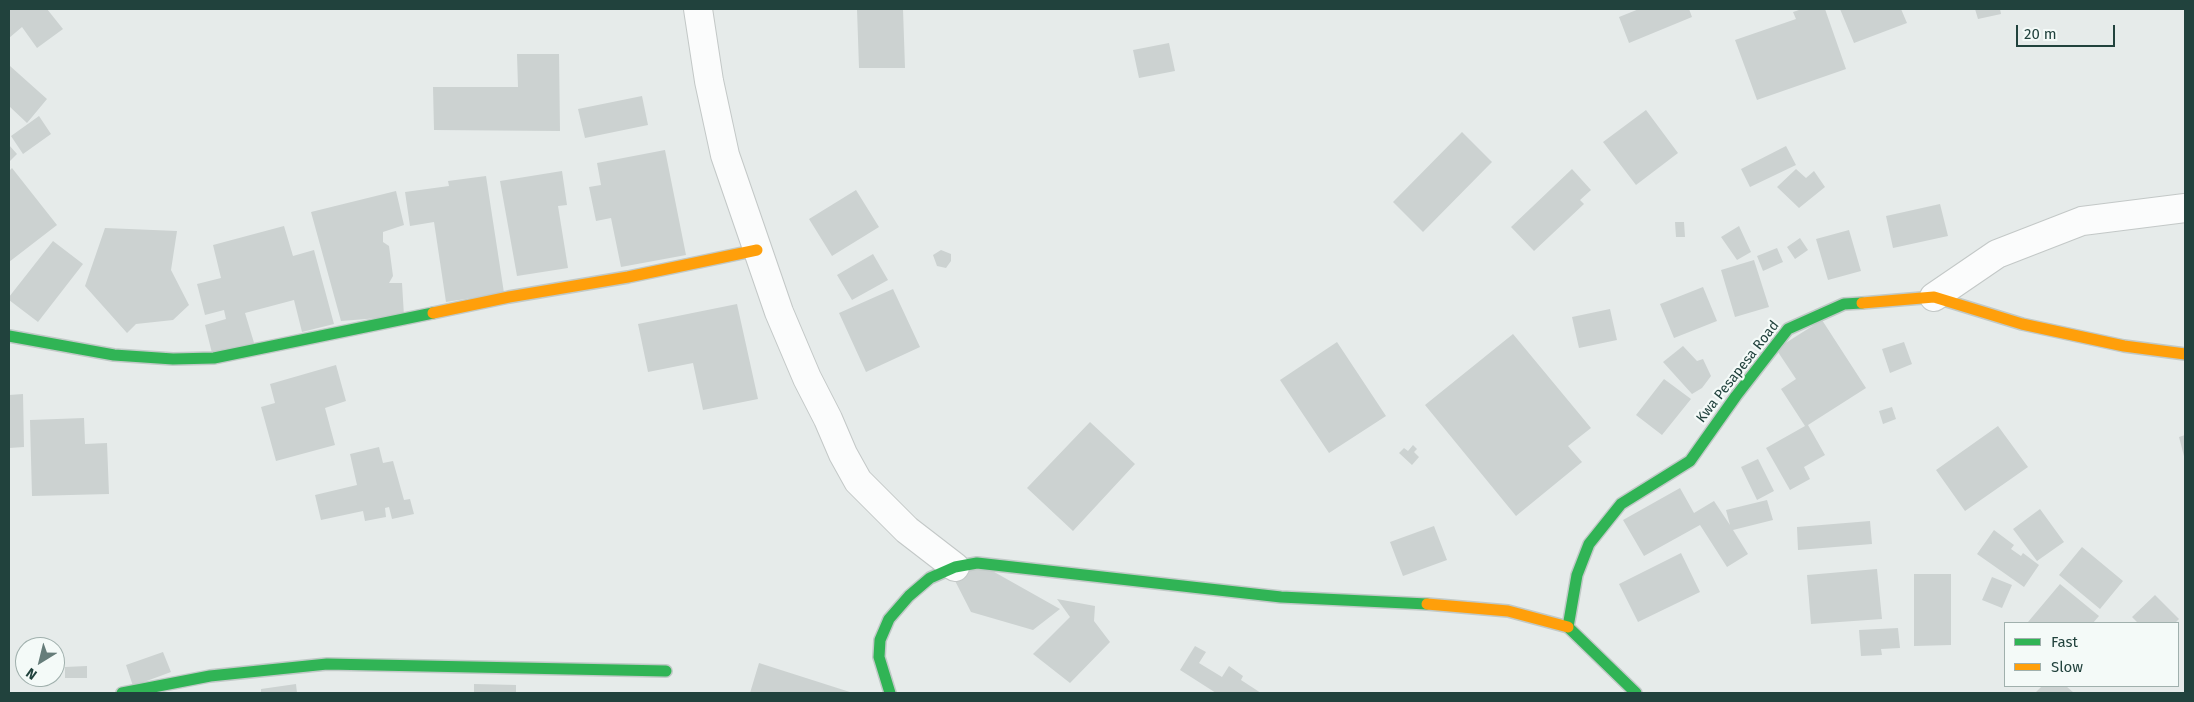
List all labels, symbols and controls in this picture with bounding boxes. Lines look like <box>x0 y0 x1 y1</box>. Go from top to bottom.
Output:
scale bar <box>2019 15 2118 47</box>
text: 20 m <box>2024 25 2057 43</box>
street label: Kwa Pesapesa Road <box>1693 318 1783 426</box>
legend <box>2004 622 2179 687</box>
text: Fast <box>2051 633 2078 651</box>
north arrow <box>15 637 65 687</box>
text: Slow <box>2051 658 2083 676</box>
text: N <box>23 664 40 683</box>

